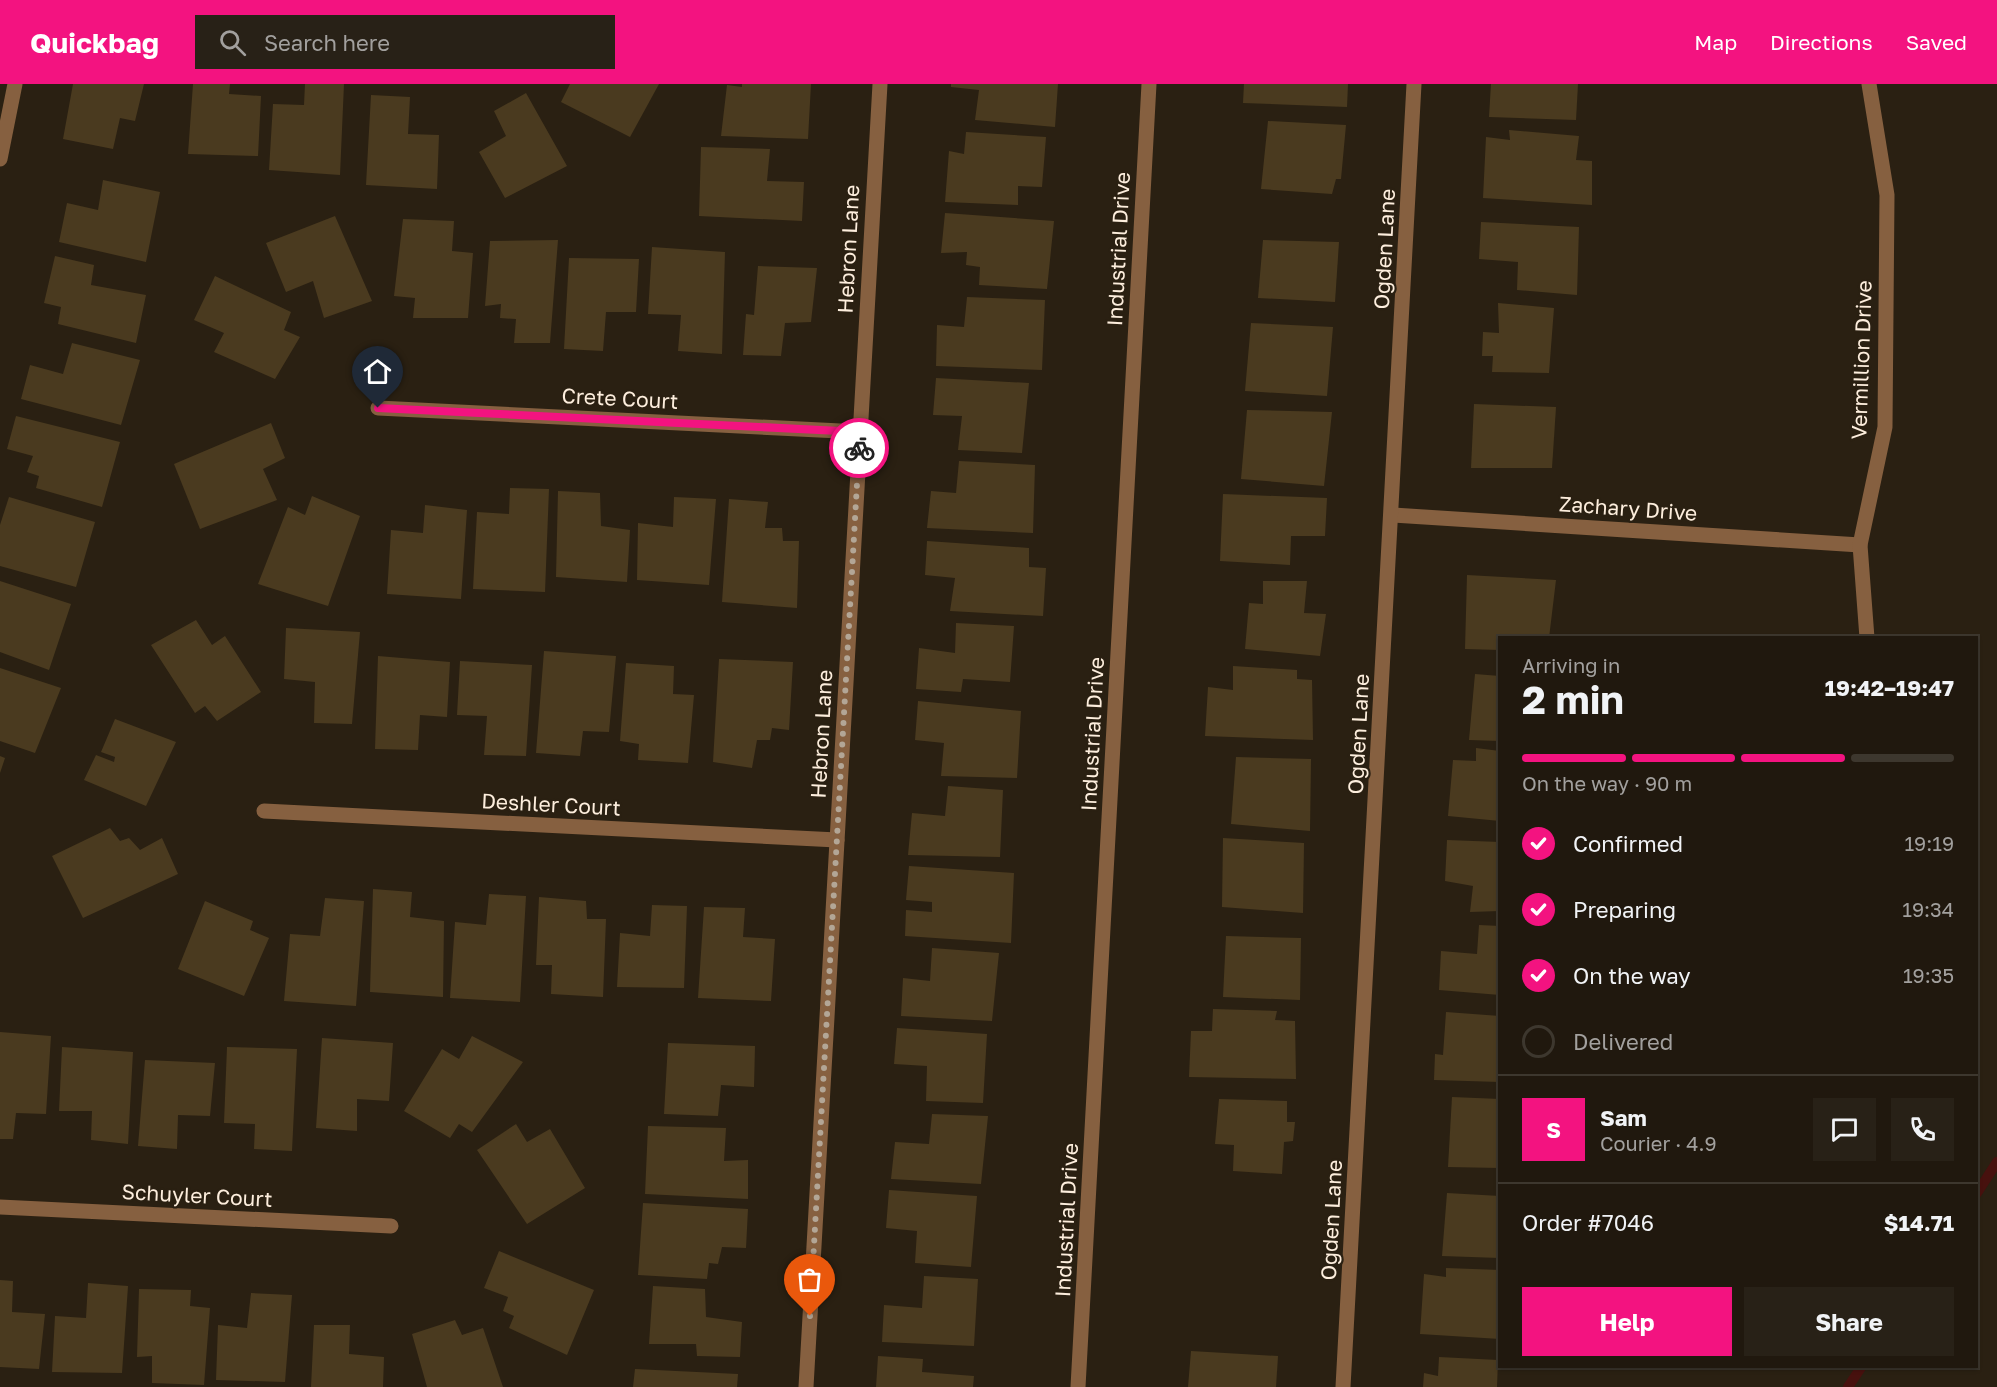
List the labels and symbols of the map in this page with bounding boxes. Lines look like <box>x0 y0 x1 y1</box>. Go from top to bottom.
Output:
street label: Industrial Drive <box>1101 171 1135 327</box>
street label: Hebron Lane <box>832 184 864 314</box>
street label: Ogden Lane <box>1368 188 1400 310</box>
street label: Vermillion Drive <box>1845 280 1877 440</box>
pin <box>352 346 403 408</box>
street label: Crete Court <box>561 382 679 414</box>
courier <box>829 418 889 478</box>
street label: Zachary Drive <box>1558 490 1698 526</box>
street label: Industrial Drive <box>1075 656 1109 812</box>
street label: Hebron Lane <box>805 669 837 799</box>
street label: Ogden Lane <box>1342 673 1374 795</box>
street label: Deshler Court <box>481 787 621 821</box>
street label: Industrial Drive <box>1049 1142 1083 1298</box>
street label: Ogden Lane <box>1315 1159 1347 1281</box>
street label: Schuyler Court <box>121 1178 273 1212</box>
pin <box>784 1254 835 1316</box>

